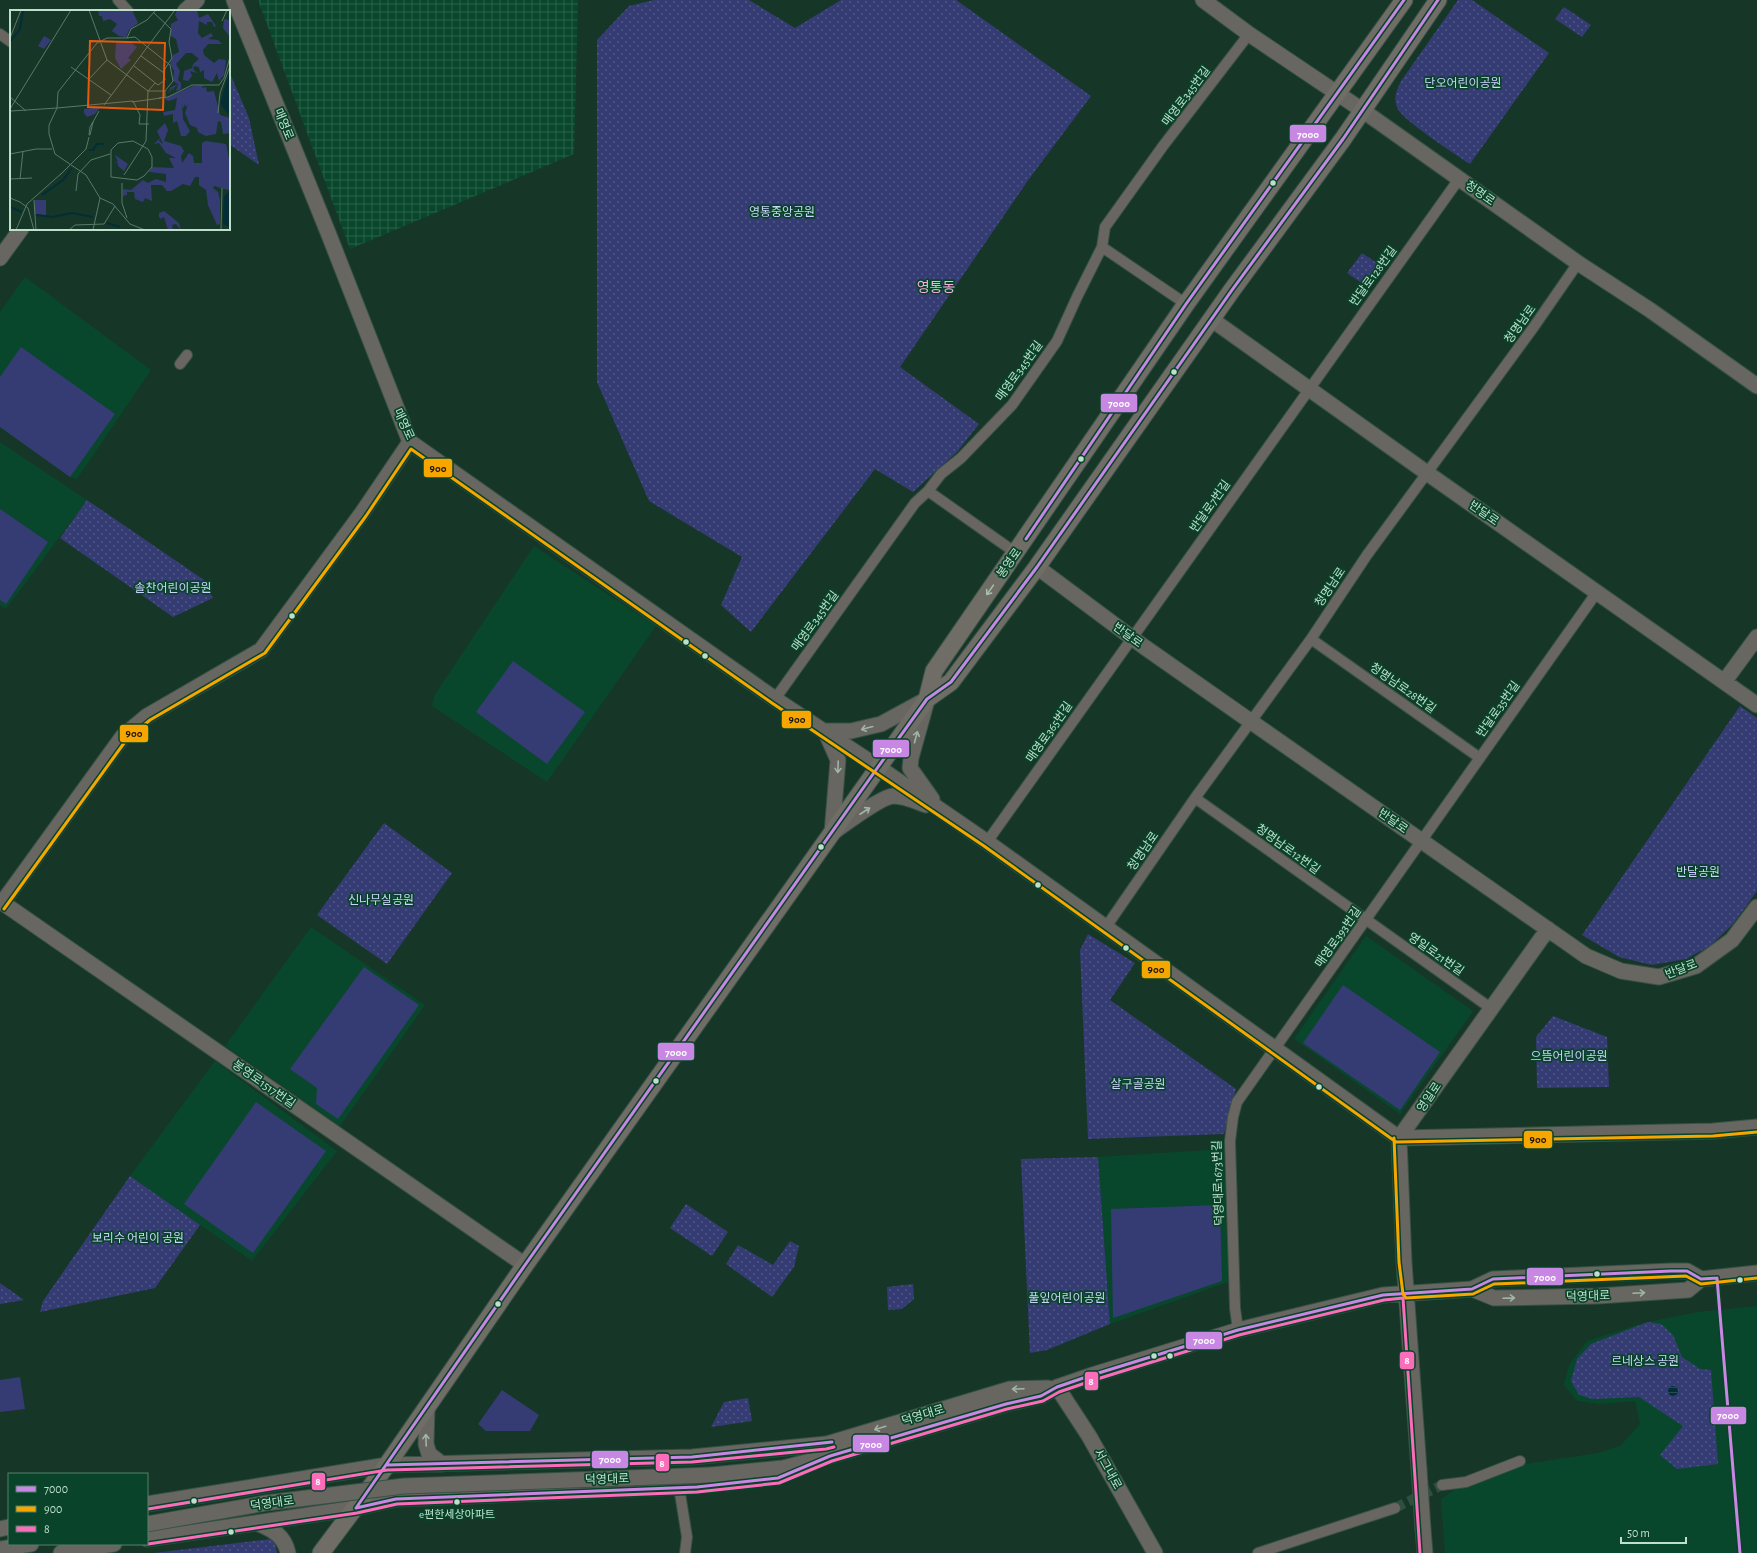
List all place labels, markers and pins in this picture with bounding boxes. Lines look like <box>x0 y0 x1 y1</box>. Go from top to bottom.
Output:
unlabelled marker <box>1268 178 1278 188</box>
unlabelled marker <box>1169 367 1179 377</box>
unlabelled marker <box>1076 454 1086 464</box>
unlabelled marker <box>287 611 297 621</box>
unlabelled marker <box>681 637 691 647</box>
unlabelled marker <box>700 651 710 661</box>
unlabelled marker <box>816 842 826 852</box>
unlabelled marker <box>1033 880 1043 890</box>
unlabelled marker <box>1121 943 1131 953</box>
unlabelled marker <box>651 1076 661 1086</box>
unlabelled marker <box>1314 1082 1324 1092</box>
unlabelled marker <box>1592 1269 1602 1279</box>
unlabelled marker <box>1735 1275 1745 1285</box>
unlabelled marker <box>493 1299 503 1309</box>
unlabelled marker <box>1149 1351 1159 1361</box>
unlabelled marker <box>1165 1351 1175 1361</box>
unlabelled marker <box>189 1496 199 1506</box>
marker: e편한세상아파트 <box>452 1497 462 1507</box>
place label: e편한세상아파트 <box>419 1509 495 1520</box>
unlabelled marker <box>226 1527 236 1537</box>

